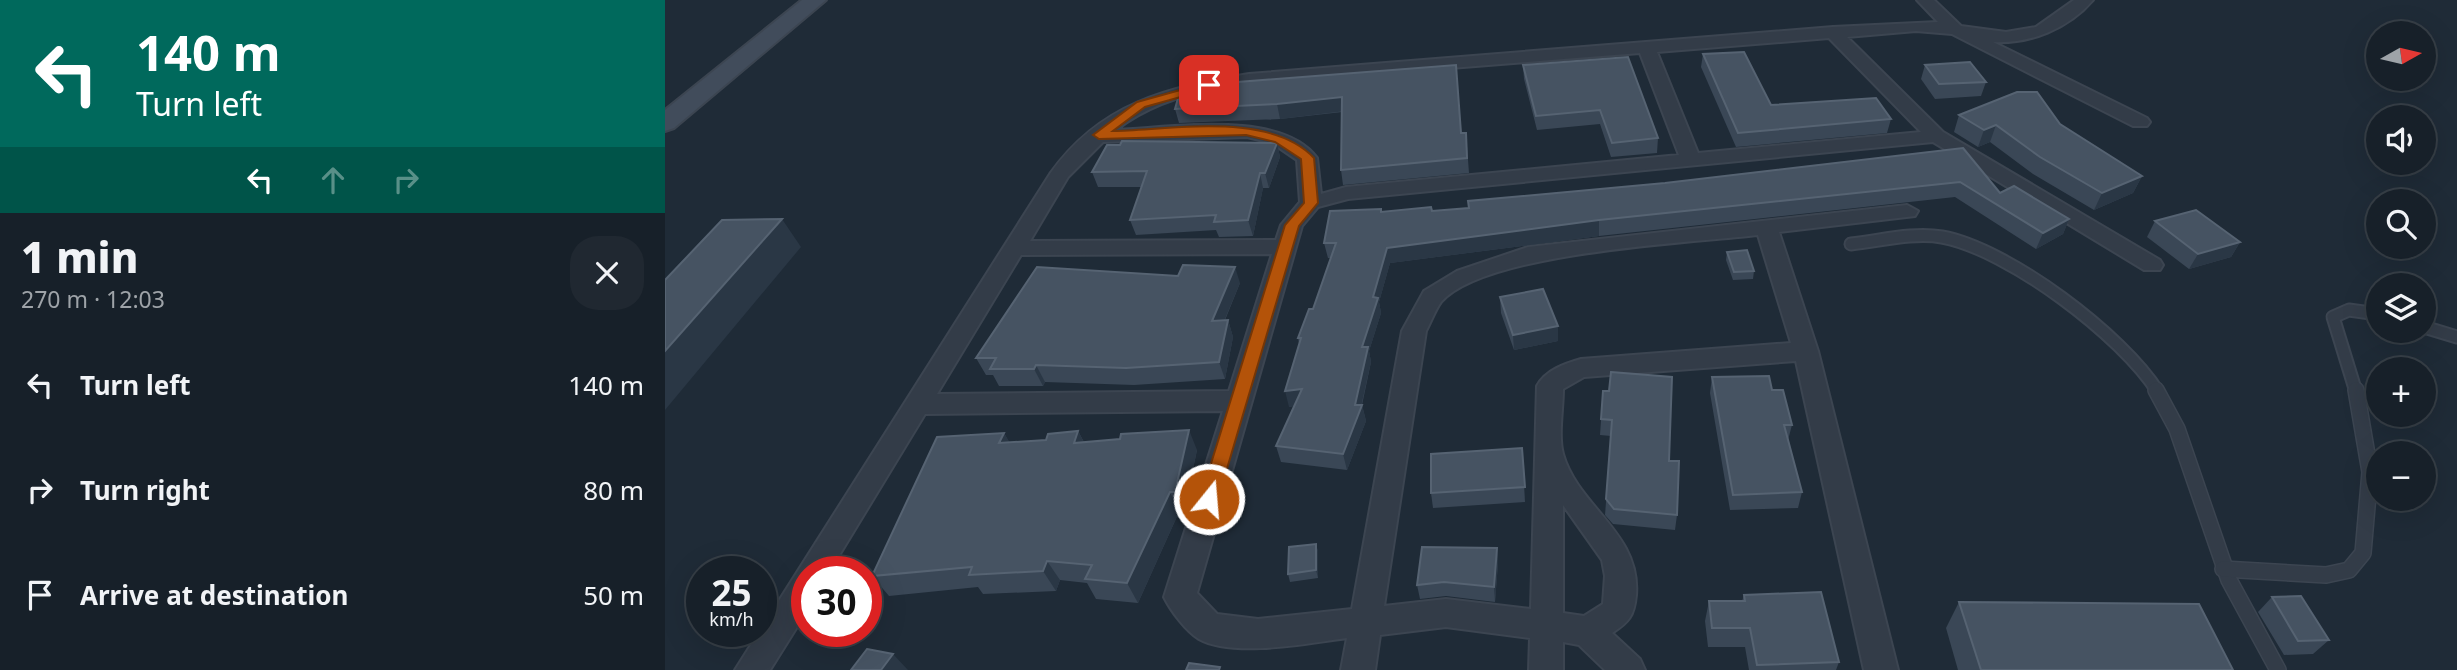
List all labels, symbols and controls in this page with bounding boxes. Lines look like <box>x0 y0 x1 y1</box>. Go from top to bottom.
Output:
text: 140 m <box>136 19 281 85</box>
north arrow <box>2366 21 2436 91</box>
map controls <box>2366 21 2436 511</box>
icon: left <box>21 28 112 119</box>
pin <box>1179 55 1239 115</box>
icon: arrive <box>1190 66 1228 104</box>
text: Turn left <box>136 82 262 125</box>
button: sound <box>2366 105 2436 175</box>
icon: left <box>241 161 279 199</box>
icon: ahead <box>314 161 352 199</box>
icon: right <box>387 161 425 199</box>
button: search <box>2366 189 2436 259</box>
text: 1 min <box>21 228 138 285</box>
button: close <box>570 236 644 310</box>
button: layers <box>2366 273 2436 343</box>
text: 270 m · 12:03 <box>21 283 165 315</box>
button: + <box>2366 357 2436 427</box>
icon: left <box>21 366 59 404</box>
text: Turn left <box>80 367 191 403</box>
text: 140 m <box>568 367 644 403</box>
button: − <box>2366 441 2436 511</box>
position arrow <box>1172 462 1246 536</box>
icon: right <box>21 471 59 509</box>
text: Turn right <box>80 472 210 508</box>
text: 80 m <box>583 472 644 508</box>
speed limit sign: 30 <box>791 556 882 647</box>
text: 25 <box>711 569 752 616</box>
icon: arrive <box>21 576 59 614</box>
text: Arrive at destination <box>80 577 349 613</box>
text: 50 m <box>583 577 644 613</box>
text: km/h <box>709 607 754 631</box>

